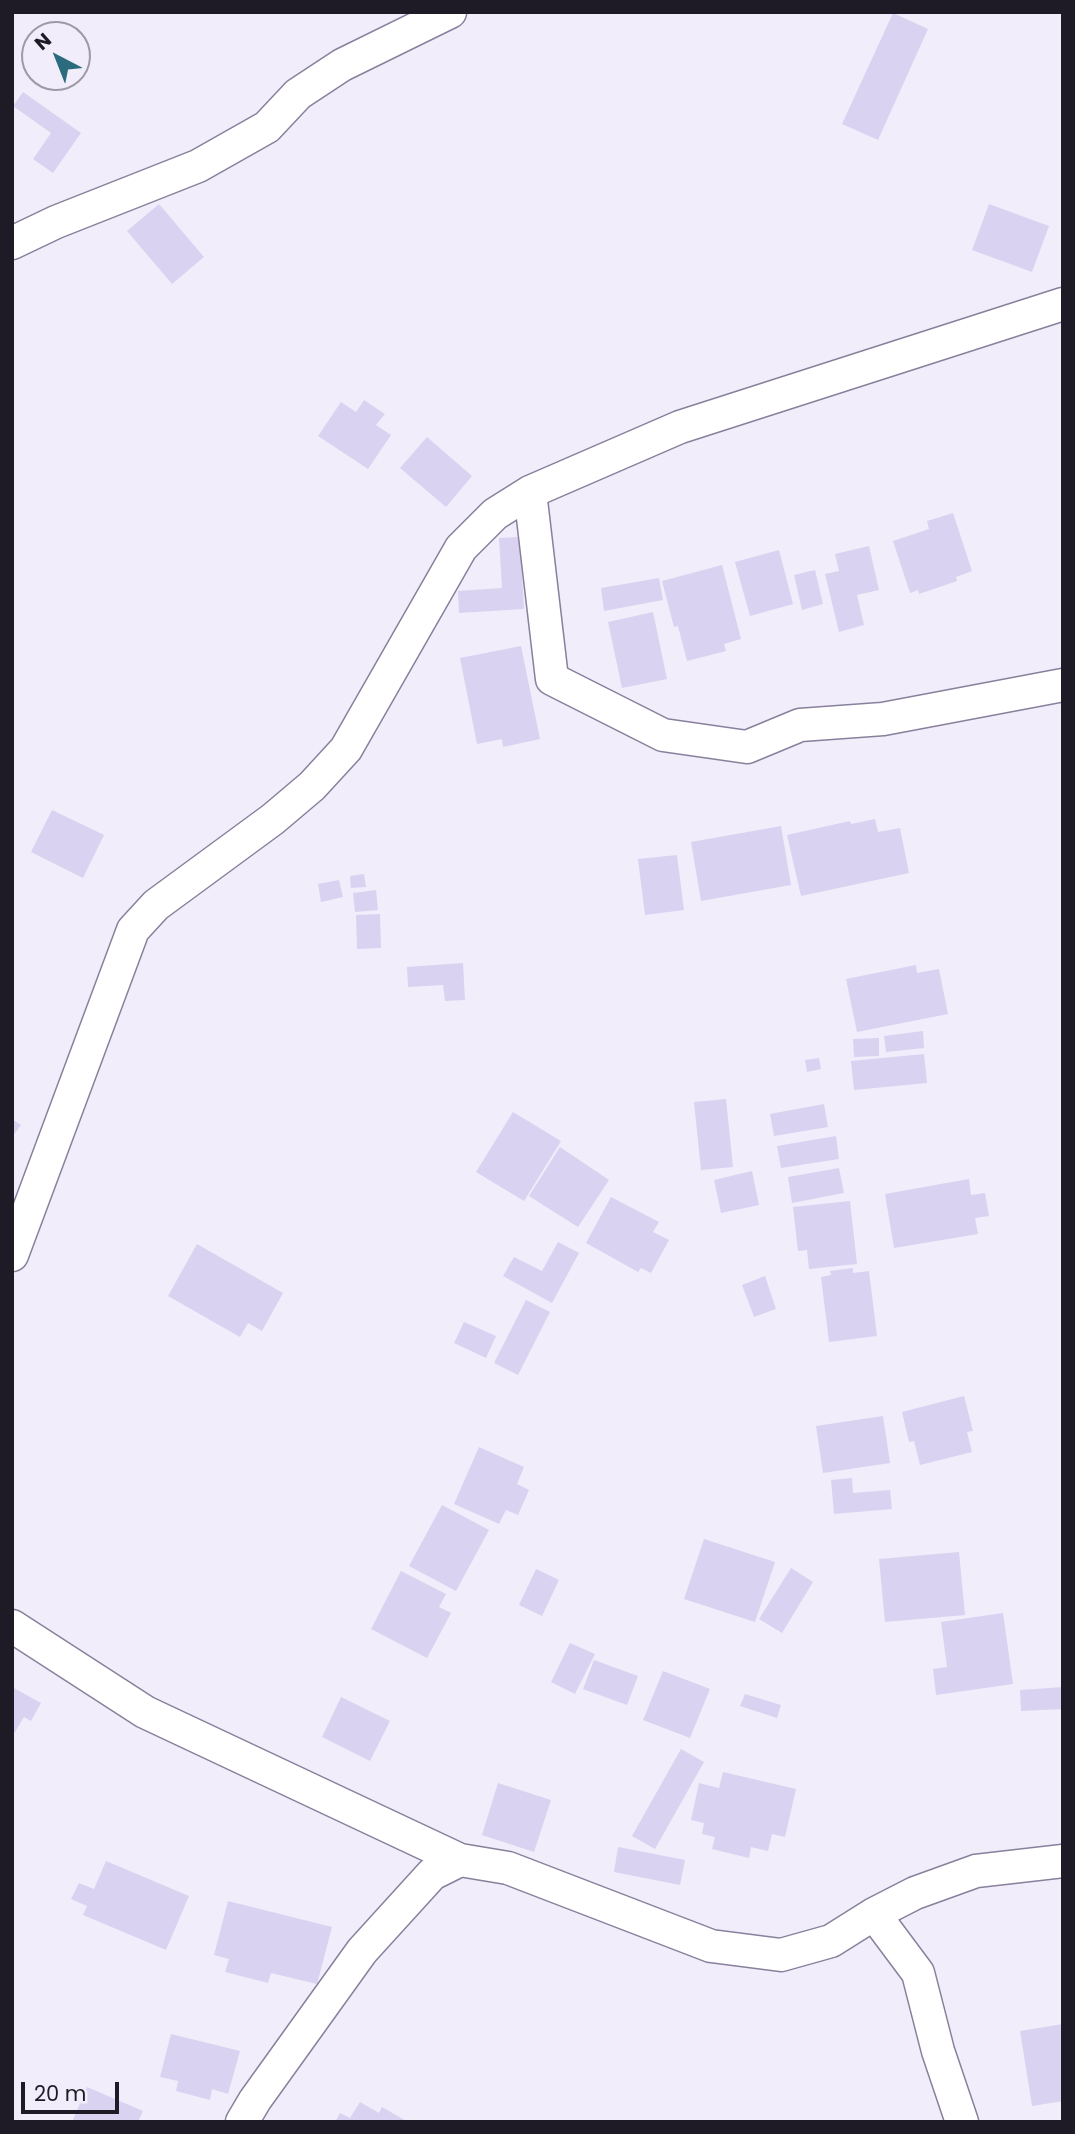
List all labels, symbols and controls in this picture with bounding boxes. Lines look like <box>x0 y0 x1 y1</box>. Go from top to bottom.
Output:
north arrow <box>21 21 91 91</box>
text: N <box>29 27 57 56</box>
scale bar <box>24 2068 122 2112</box>
text: 20 m <box>34 2079 87 2108</box>

